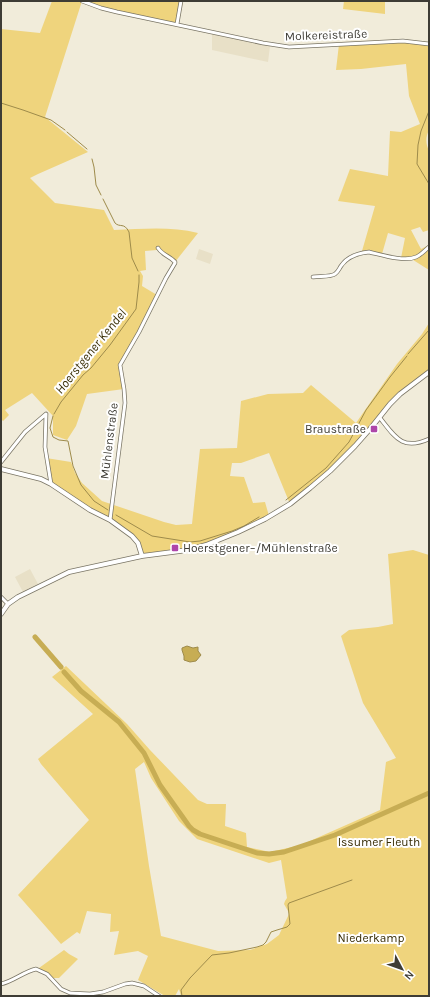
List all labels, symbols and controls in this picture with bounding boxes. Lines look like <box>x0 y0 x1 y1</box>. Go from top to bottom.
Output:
street label: Molkereistraße <box>285 27 367 43</box>
water label: Hoerstgener Kendel <box>52 306 129 397</box>
street label: Mühlenstraße <box>97 402 121 480</box>
place label: Braustraße <box>305 422 366 436</box>
marker: Braustraße <box>369 424 379 434</box>
place label: Hoerstgener−/Mühlenstraße <box>183 541 338 555</box>
marker: Hoerstgener−/Mühlenstraße <box>170 543 180 553</box>
park label: Issumer Fleuth <box>338 835 420 849</box>
park label: Niederkamp <box>337 931 405 945</box>
north arrow <box>382 949 422 989</box>
text: N <box>402 968 417 982</box>

